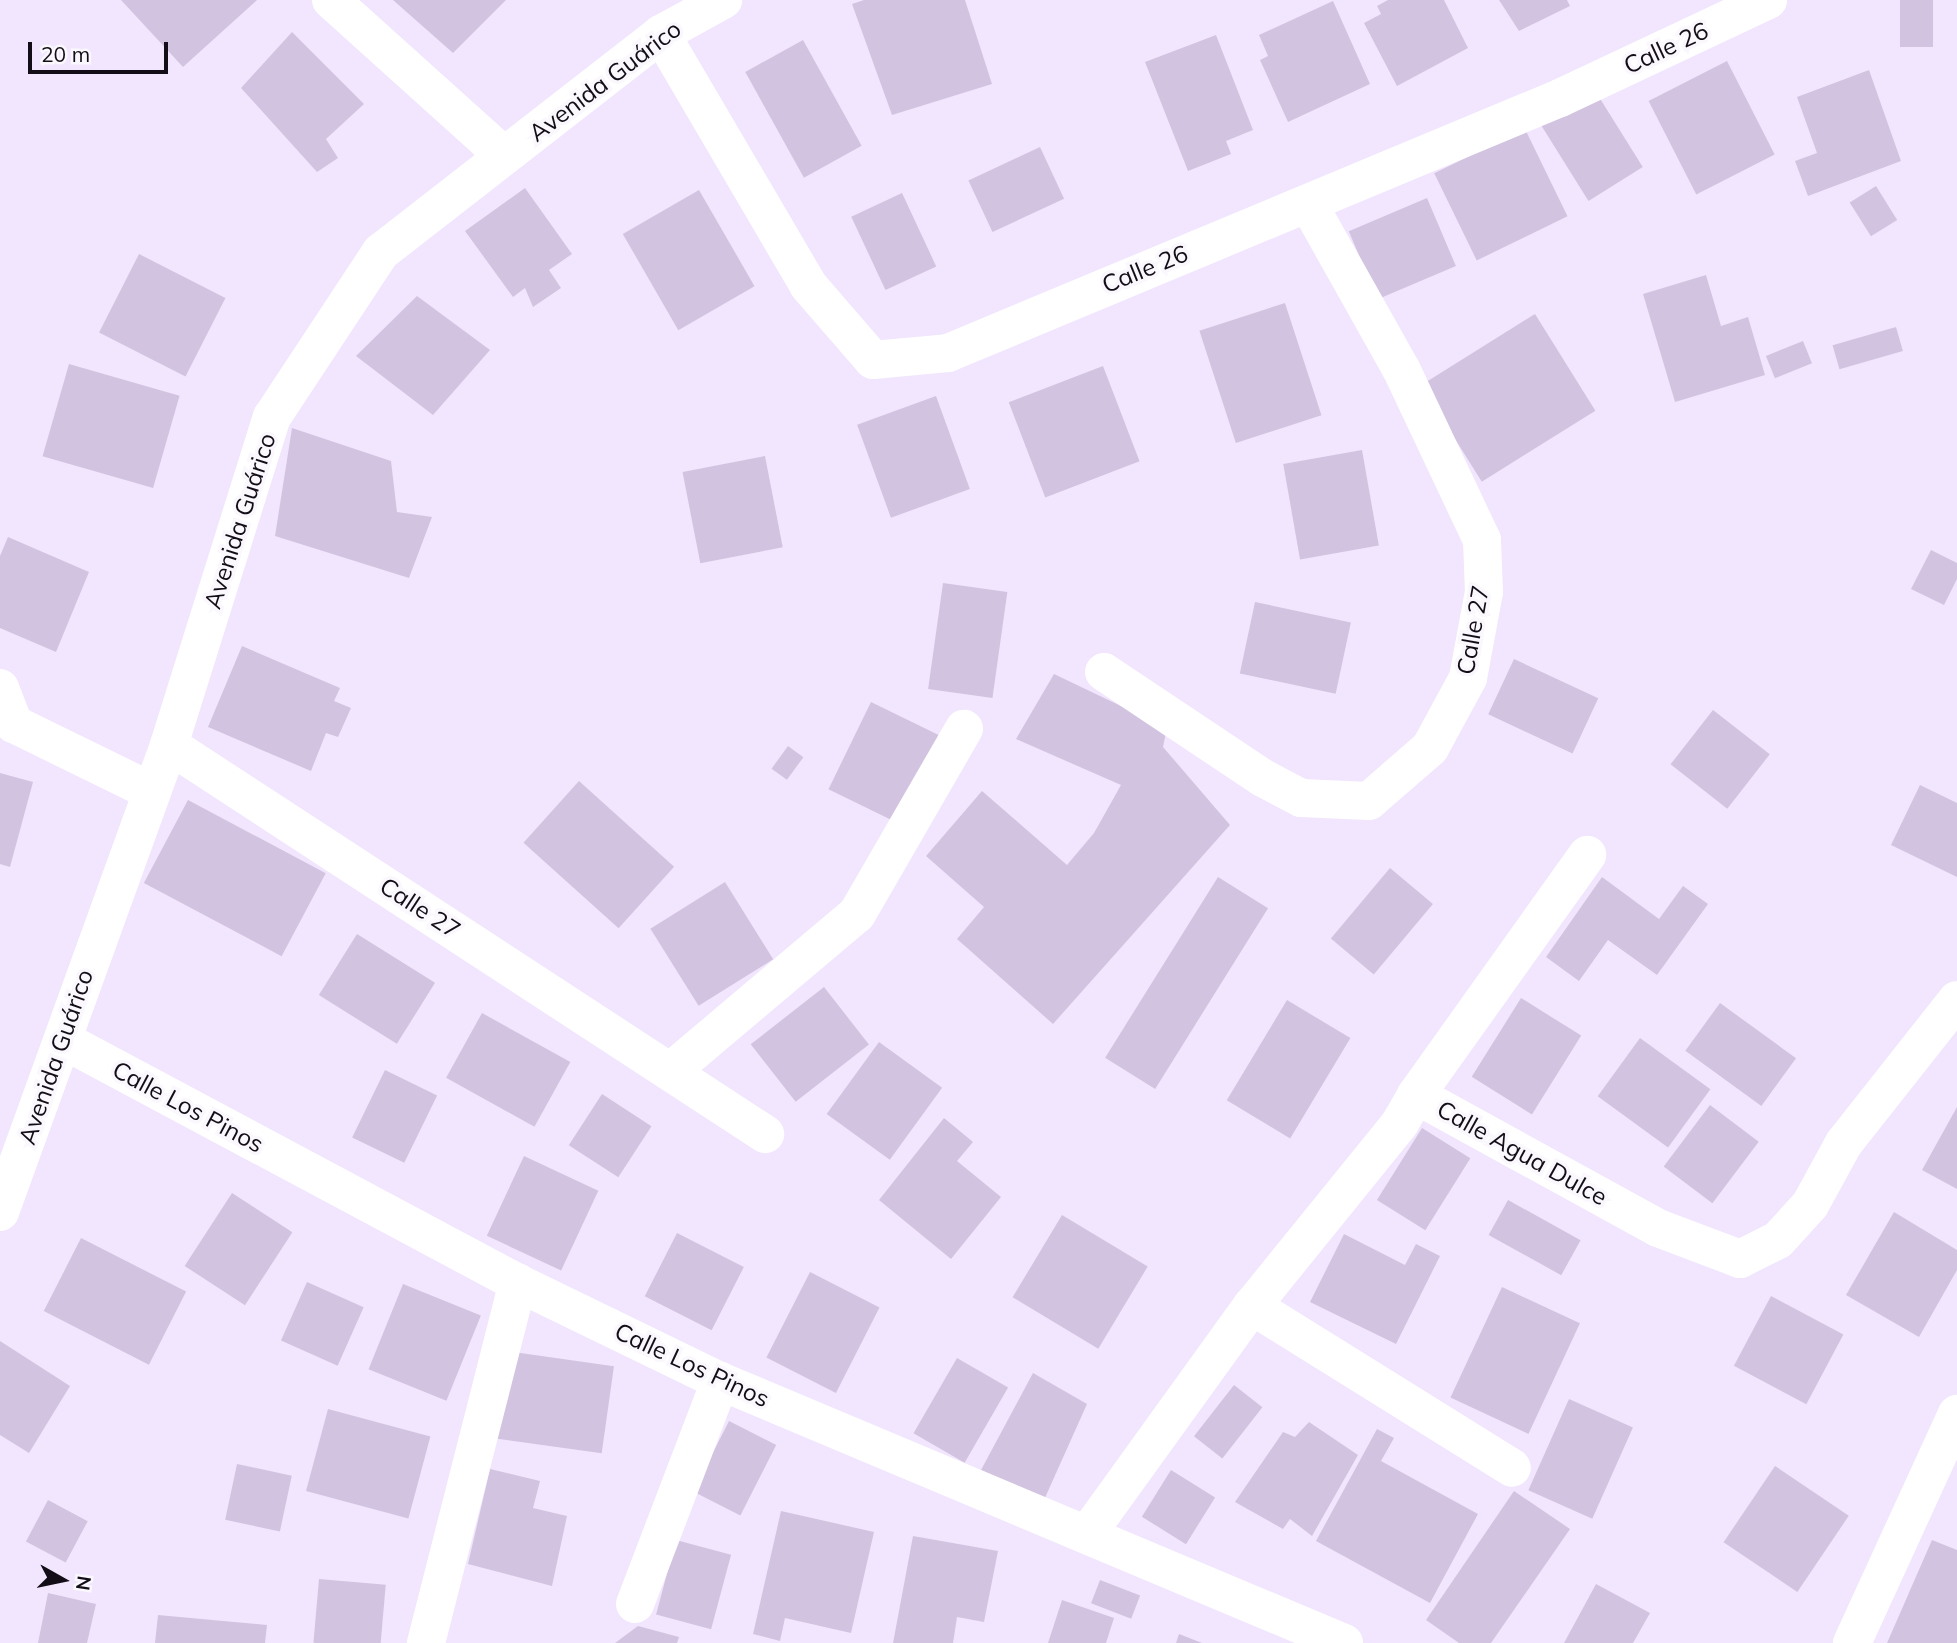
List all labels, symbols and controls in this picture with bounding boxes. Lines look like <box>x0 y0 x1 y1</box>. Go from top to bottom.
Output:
street label: Avenida Guárico <box>523 14 687 148</box>
street label: Calle 26 <box>1619 16 1713 80</box>
scale bar <box>32 28 172 72</box>
text: 20 m <box>41 41 90 67</box>
street label: Calle 26 <box>1098 239 1192 299</box>
street label: Avenida Guárico <box>198 430 282 612</box>
street label: Calle 27 <box>1451 583 1495 677</box>
street label: Calle 27 <box>374 871 466 945</box>
street label: Avenida Guárico <box>13 966 99 1148</box>
street label: Calle Los Pinos <box>108 1055 268 1159</box>
street label: Calle Agua Dulce <box>1432 1094 1612 1212</box>
street label: Calle Los Pinos <box>610 1317 774 1413</box>
north arrow <box>28 1545 98 1615</box>
text: N <box>71 1574 97 1592</box>

